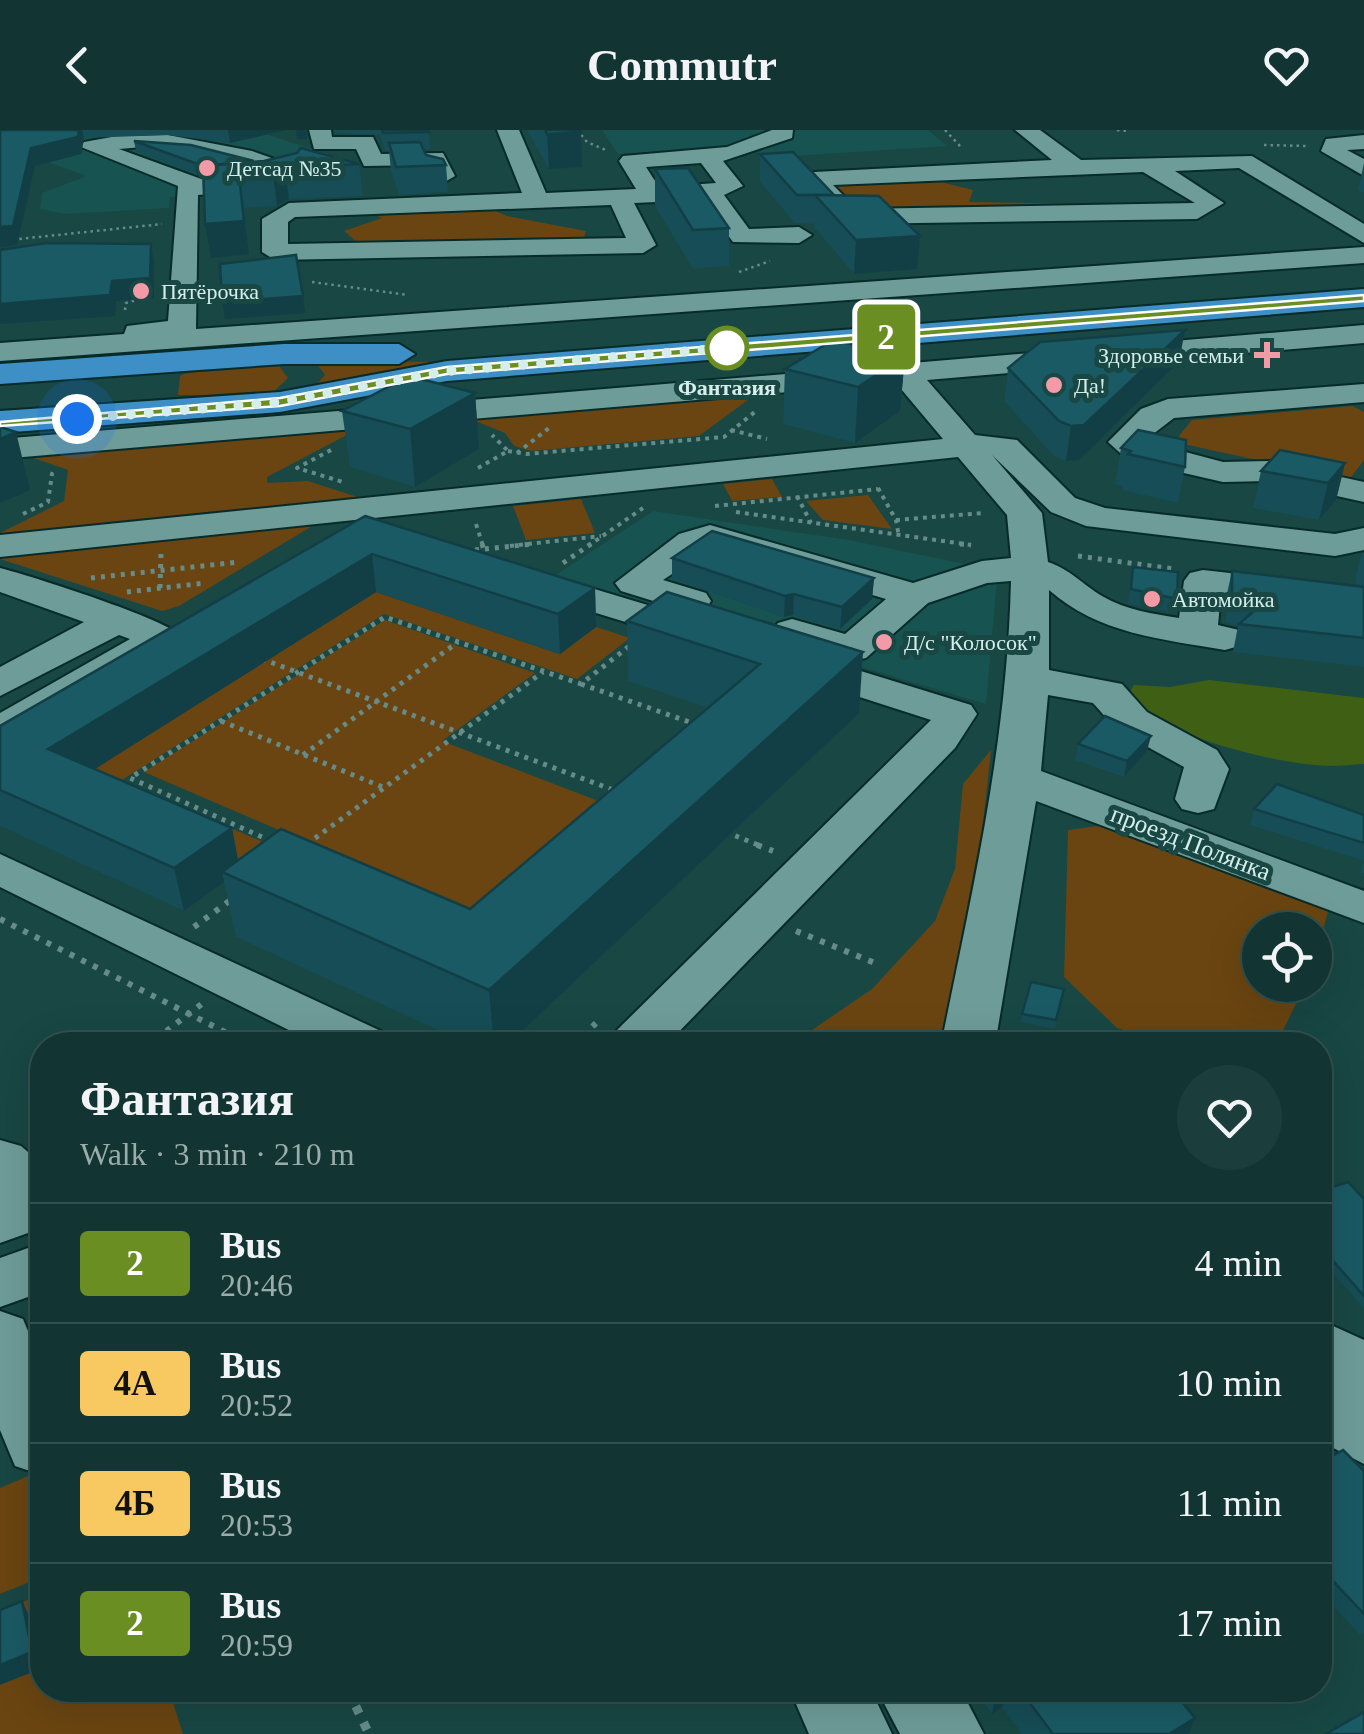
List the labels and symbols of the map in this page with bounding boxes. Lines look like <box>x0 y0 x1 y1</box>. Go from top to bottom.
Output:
place label: Детсад №35 <box>227 156 341 181</box>
marker: Детсад №35 <box>196 157 218 179</box>
place label: Пятёрочка <box>161 279 259 304</box>
marker: Пятёрочка <box>130 280 152 302</box>
line badge: 2 <box>854 304 918 370</box>
marker: Фантазия <box>706 327 748 369</box>
marker: Здоровье семьи <box>1254 342 1280 368</box>
place label: Здоровье семьи <box>1098 343 1244 368</box>
place label: Да! <box>1074 373 1106 398</box>
marker: Да! <box>1043 374 1065 396</box>
place label: Фантазия <box>678 375 776 400</box>
your location <box>52 394 102 444</box>
place label: Автомойка <box>1172 587 1275 612</box>
marker: Автомойка <box>1141 588 1163 610</box>
place label: Д/с "Колосок" <box>904 630 1037 655</box>
marker: Д/с "Колосок" <box>873 631 895 653</box>
street label: проезд Полянка <box>1107 800 1275 885</box>

